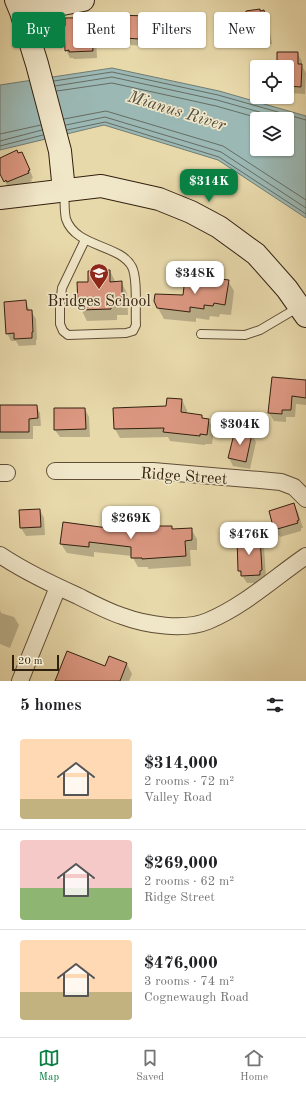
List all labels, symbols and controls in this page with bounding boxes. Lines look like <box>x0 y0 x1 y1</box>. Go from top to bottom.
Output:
chip: Buy <box>12 12 65 48</box>
chip: Rent <box>73 12 130 48</box>
chip: Filters <box>138 12 206 48</box>
chip: New <box>214 12 270 48</box>
map controls <box>250 60 294 156</box>
button: locate <box>250 60 294 104</box>
water label: Mianus River <box>125 88 228 135</box>
button: layers <box>250 112 294 156</box>
pin: $314K <box>181 169 237 203</box>
text: $314K <box>189 175 229 188</box>
pin: $348K <box>167 261 223 295</box>
school or university icon: Bridges School <box>88 262 110 290</box>
text: $348K <box>175 267 215 280</box>
place label: Bridges School <box>47 294 151 310</box>
pin: $304K <box>212 412 268 446</box>
text: $304K <box>220 418 260 431</box>
street label: Ridge Street <box>140 466 228 488</box>
pin: $269K <box>103 506 159 540</box>
text: $269K <box>111 512 151 525</box>
pin: $476K <box>221 522 277 556</box>
text: $476K <box>229 528 269 541</box>
scale bar <box>12 653 59 672</box>
text: 20 m <box>18 656 43 667</box>
icon: filters <box>264 694 286 716</box>
text: 5 homes <box>20 697 82 714</box>
icon: home <box>52 755 100 803</box>
text: $314,000 <box>144 755 218 772</box>
text: 2 rooms · 72 m² <box>144 775 234 788</box>
text: Valley Road <box>144 791 212 804</box>
text: $269,000 <box>144 855 218 872</box>
icon: home <box>52 856 100 904</box>
text: 2 rooms · 62 m² <box>144 875 234 888</box>
text: Ridge Street <box>144 891 215 904</box>
text: $476,000 <box>144 955 218 972</box>
icon: home <box>52 956 100 1004</box>
text: 3 rooms · 74 m² <box>144 975 234 988</box>
text: Cognewaugh Road <box>144 991 249 1004</box>
tab: Map <box>38 1047 60 1085</box>
tab: Saved <box>136 1047 164 1085</box>
tab: Home <box>240 1047 268 1085</box>

